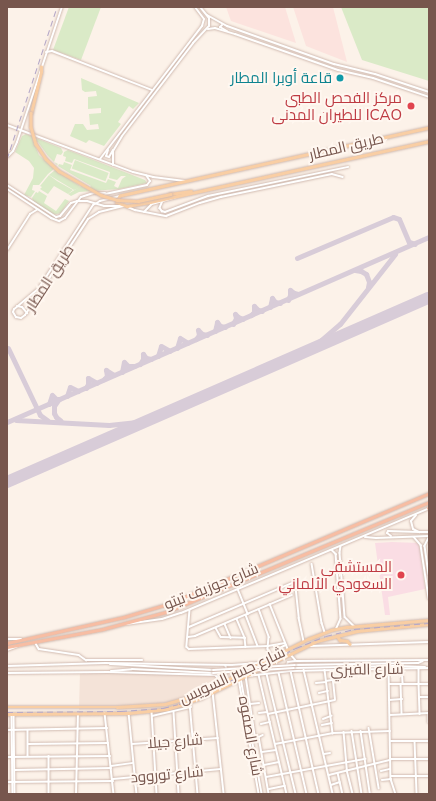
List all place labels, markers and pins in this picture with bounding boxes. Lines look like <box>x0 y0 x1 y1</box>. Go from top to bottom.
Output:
place label: قاعة أوبرا المطار <box>230 69 332 87</box>
marker: قاعة أوبرا المطار <box>335 73 345 83</box>
place label: مركز الفحص الطبى للطيران المدنى ICAO <box>271 88 402 123</box>
marker: مركز الفحص الطبى للطيران المدنى ICAO <box>405 100 417 112</box>
place label: المستشفى السعودي الألماني <box>278 557 392 592</box>
marker: المستشفى السعودي الألماني <box>395 569 407 581</box>

